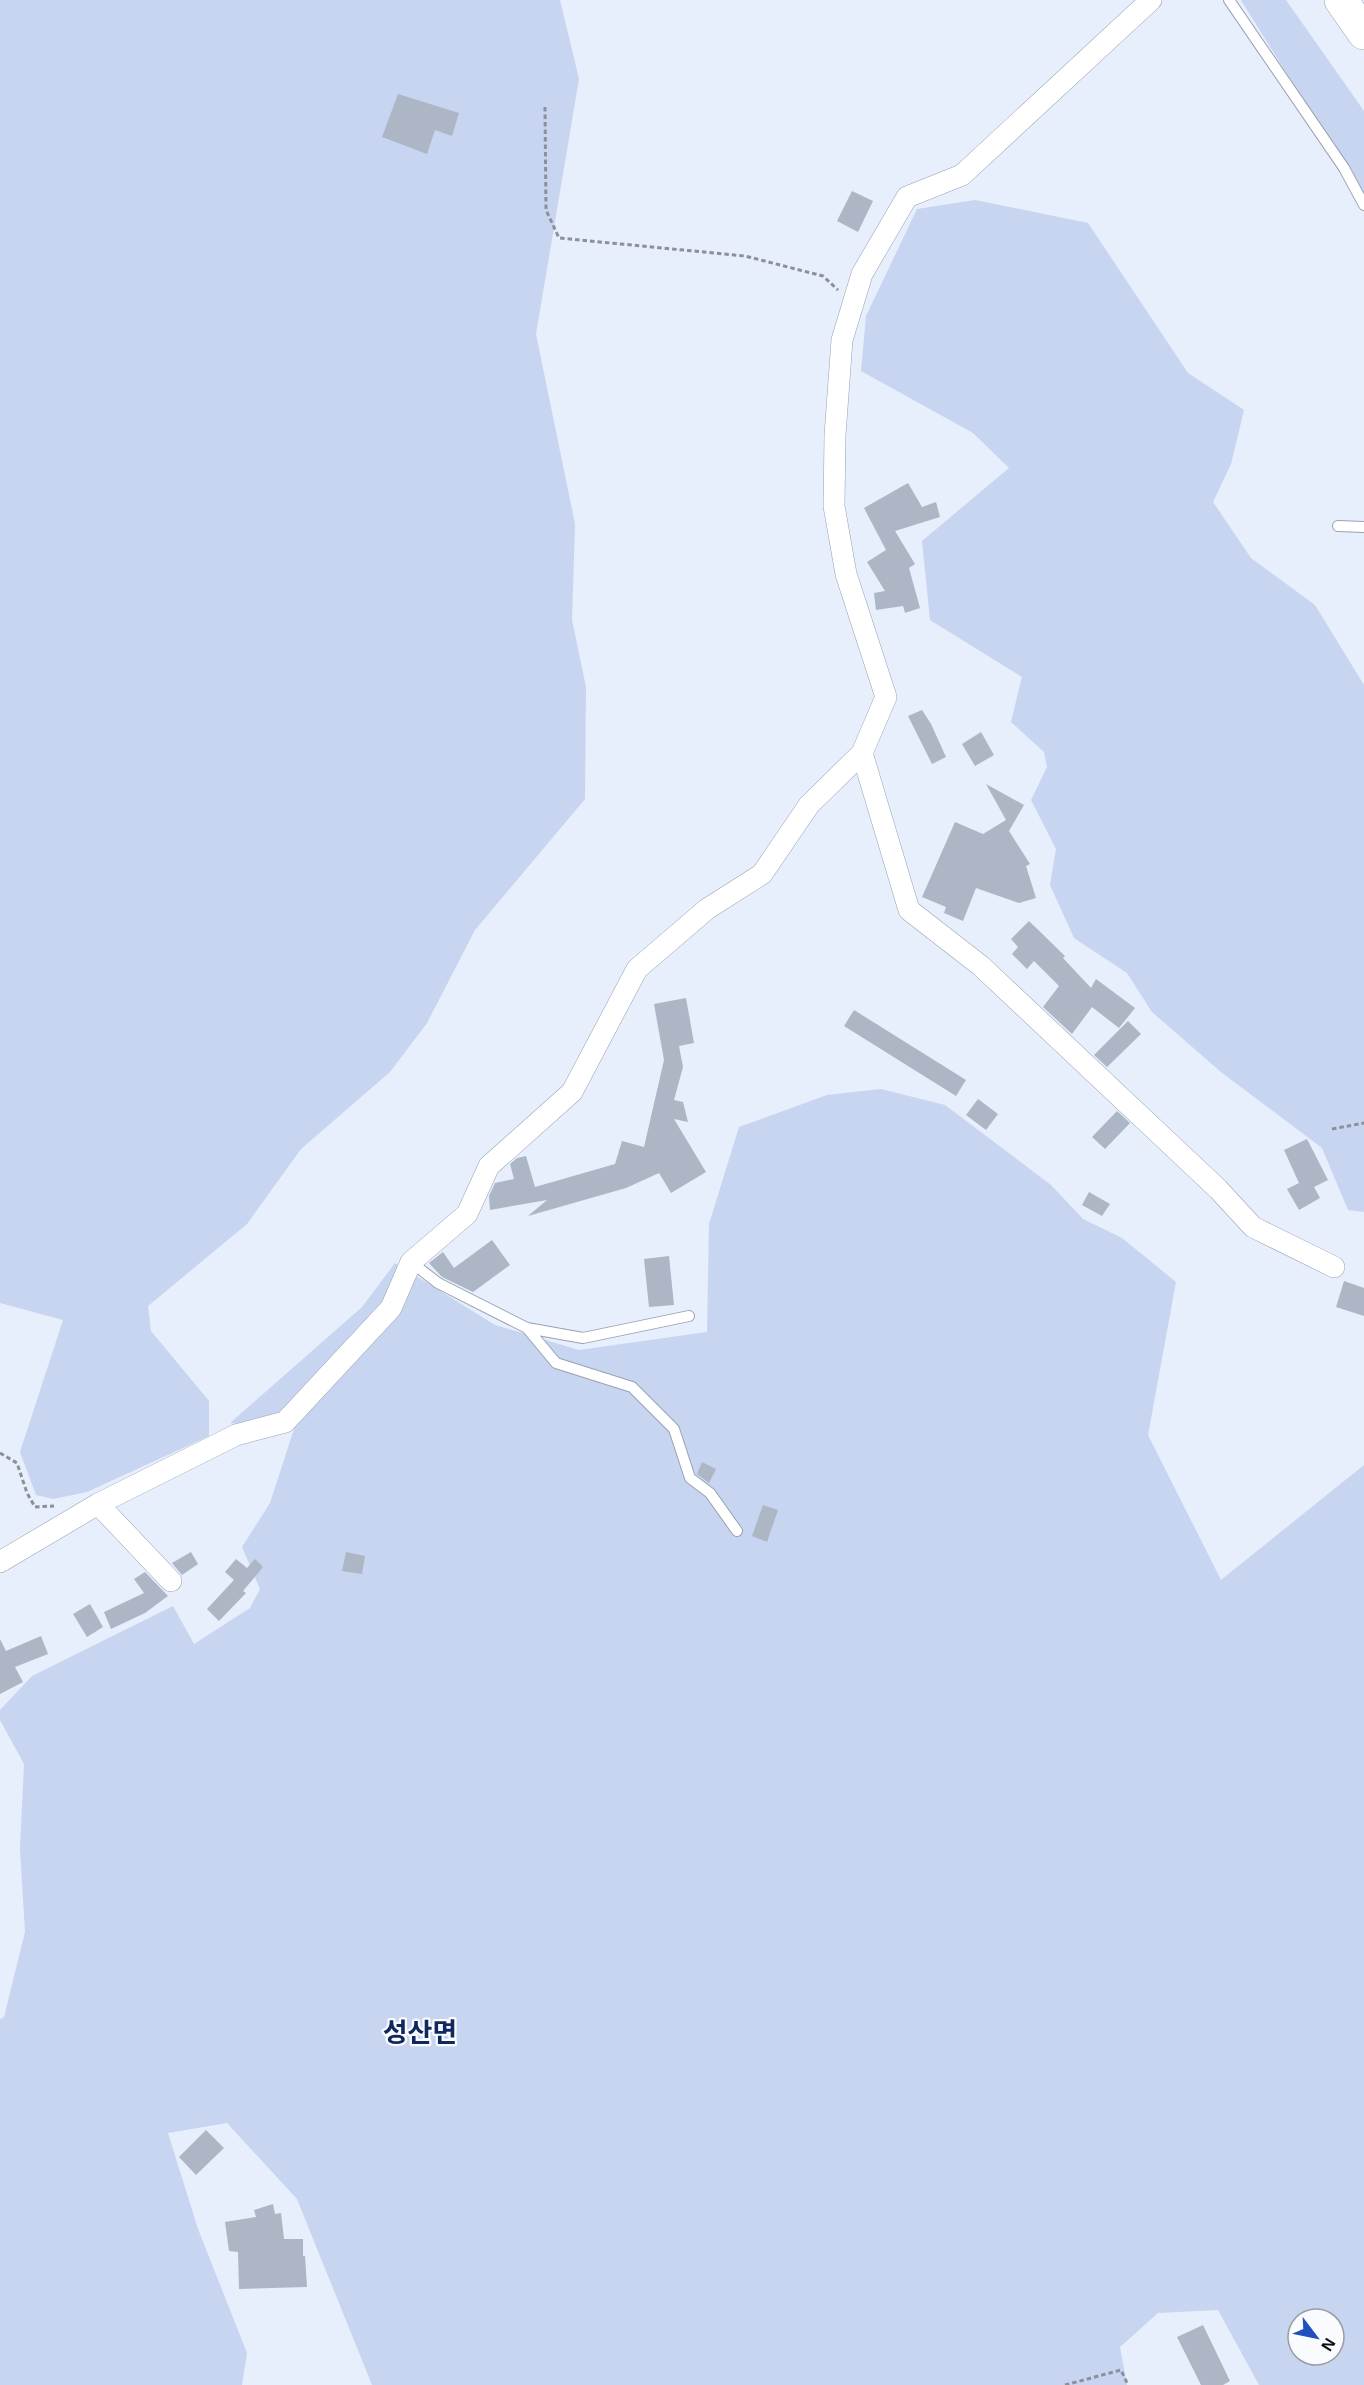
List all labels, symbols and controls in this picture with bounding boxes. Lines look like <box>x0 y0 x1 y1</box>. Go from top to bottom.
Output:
district label: 성산면 <box>383 2018 457 2048</box>
north arrow <box>1286 2307 1346 2367</box>
text: N <box>1318 2335 1339 2354</box>

